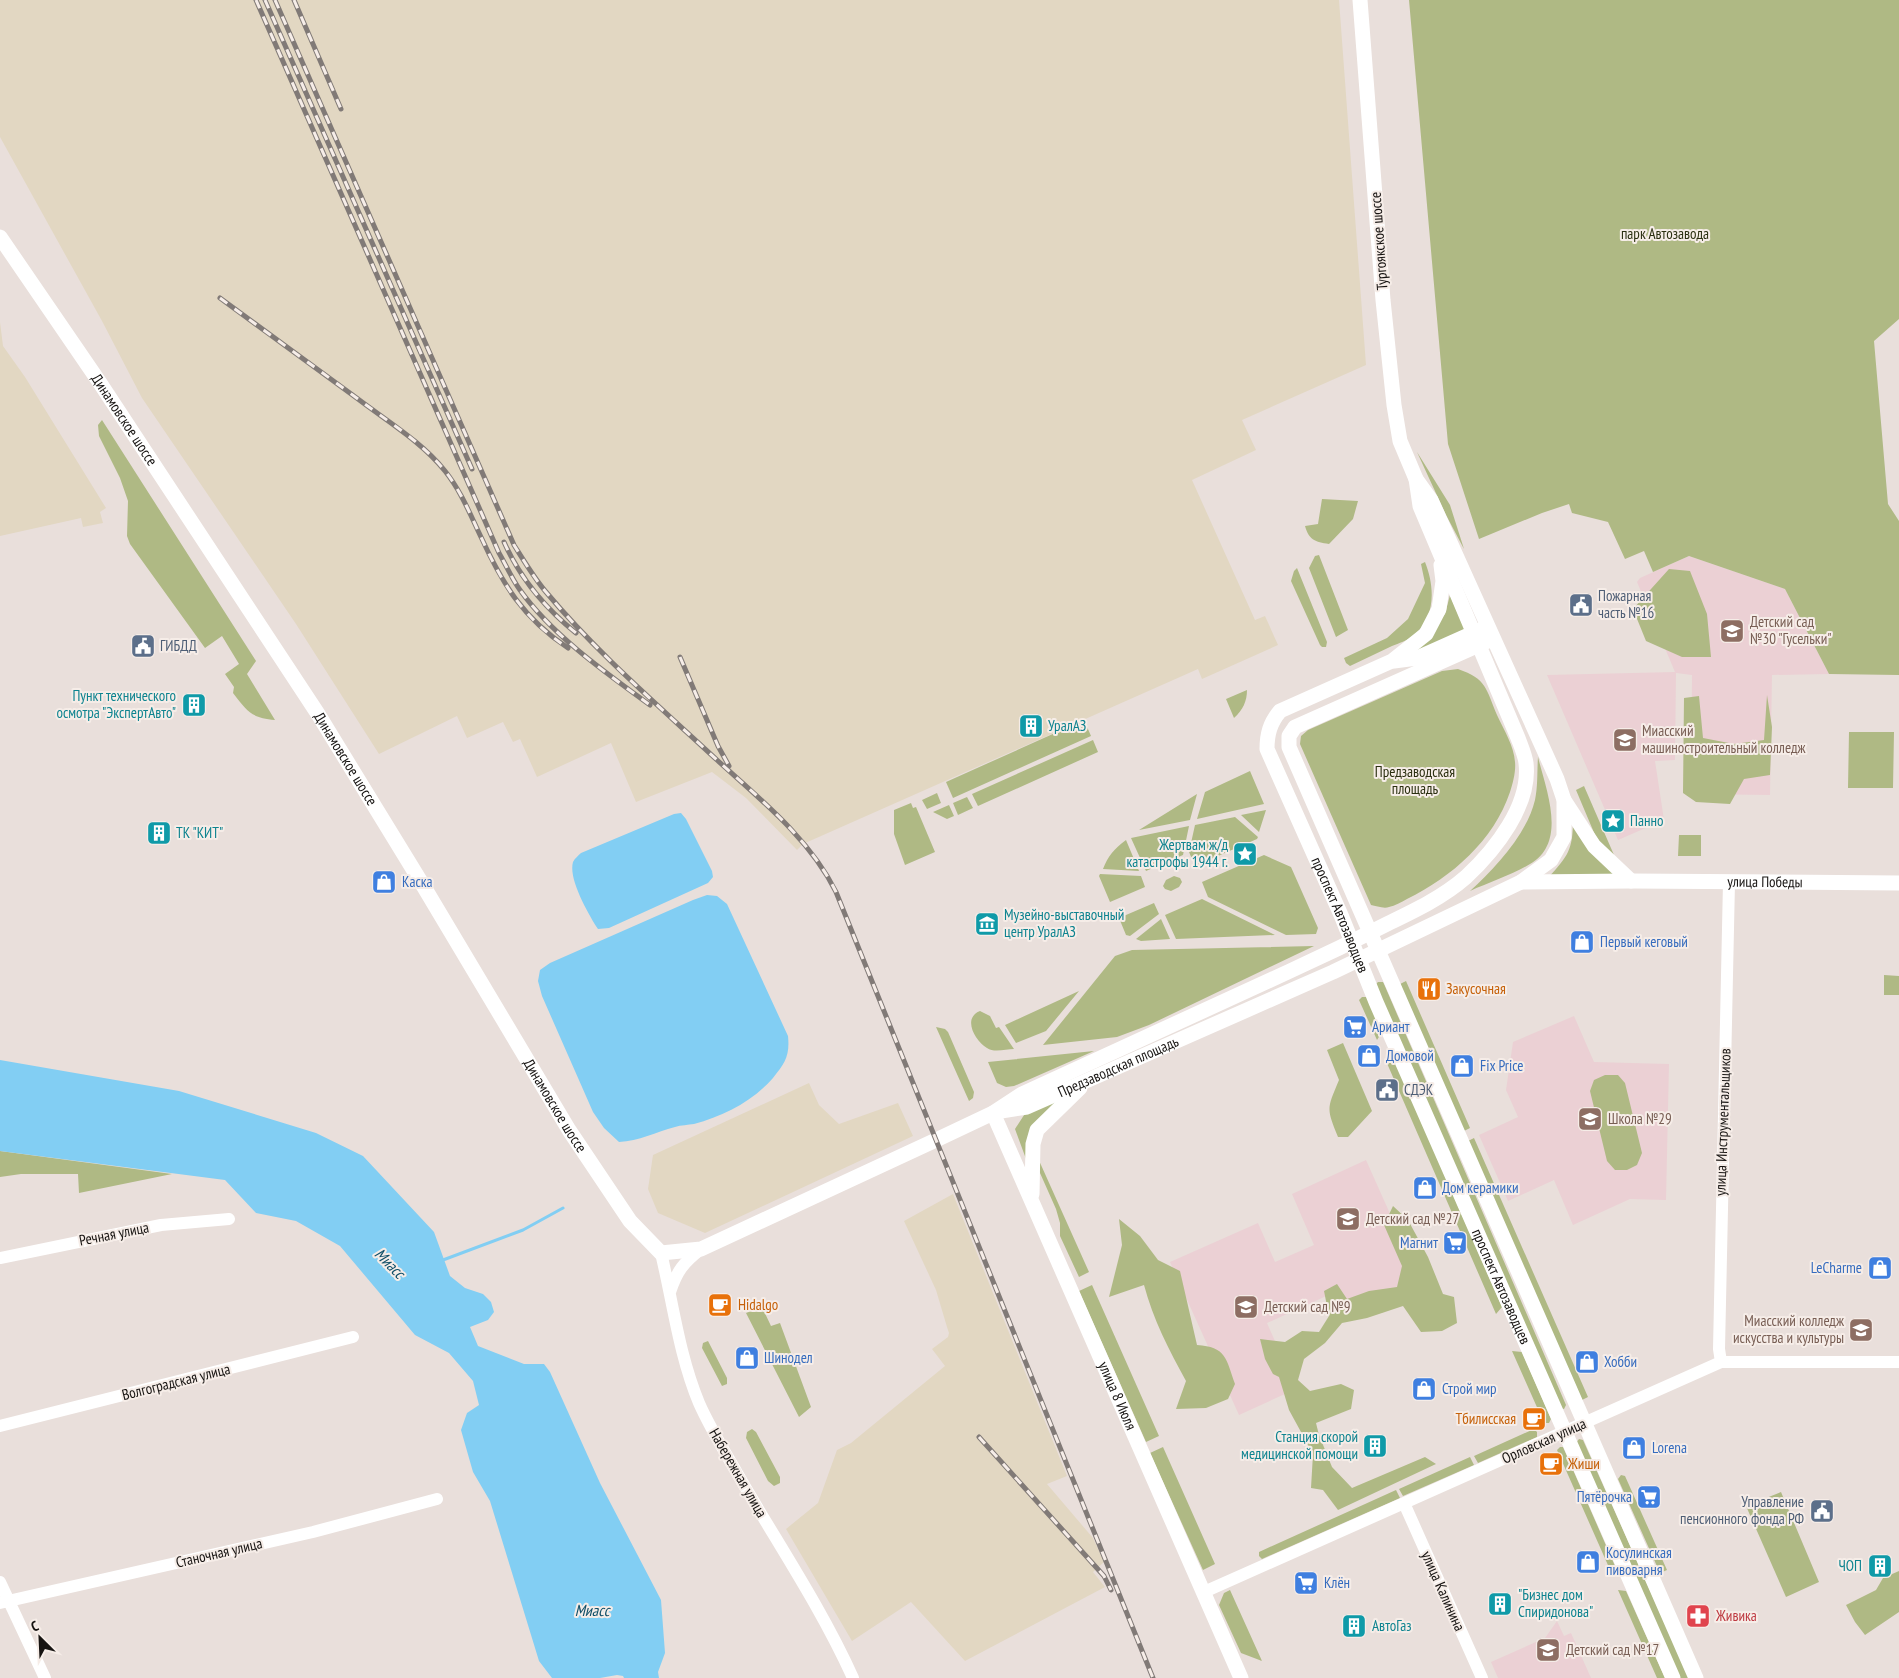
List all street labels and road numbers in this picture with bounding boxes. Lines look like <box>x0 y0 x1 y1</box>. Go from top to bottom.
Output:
street label: Тургоякское шоссе <box>1366 191 1391 291</box>
street label: Динамовское шоссе <box>87 370 162 469</box>
street label: Динамовское шоссе <box>310 708 382 809</box>
street label: проспект Автозаводцев <box>1307 854 1373 975</box>
street label: улица Победы <box>1727 872 1803 891</box>
street label: Предзаводская площадь <box>1055 1031 1182 1101</box>
street label: улица Инструментальщиков <box>1710 1048 1735 1196</box>
street label: Динамовское шоссе <box>520 1055 591 1156</box>
street label: Речная улица <box>77 1217 150 1250</box>
street label: проспект Автозаводцев <box>1468 1226 1535 1347</box>
street label: Волгоградская улица <box>120 1359 232 1404</box>
street label: улица 8 Июля <box>1094 1359 1141 1433</box>
street label: Орловская улица <box>1499 1414 1589 1468</box>
street label: Набережная улица <box>705 1425 772 1521</box>
street label: Станочная улица <box>174 1533 264 1572</box>
street label: улица Калинина <box>1417 1548 1470 1634</box>

